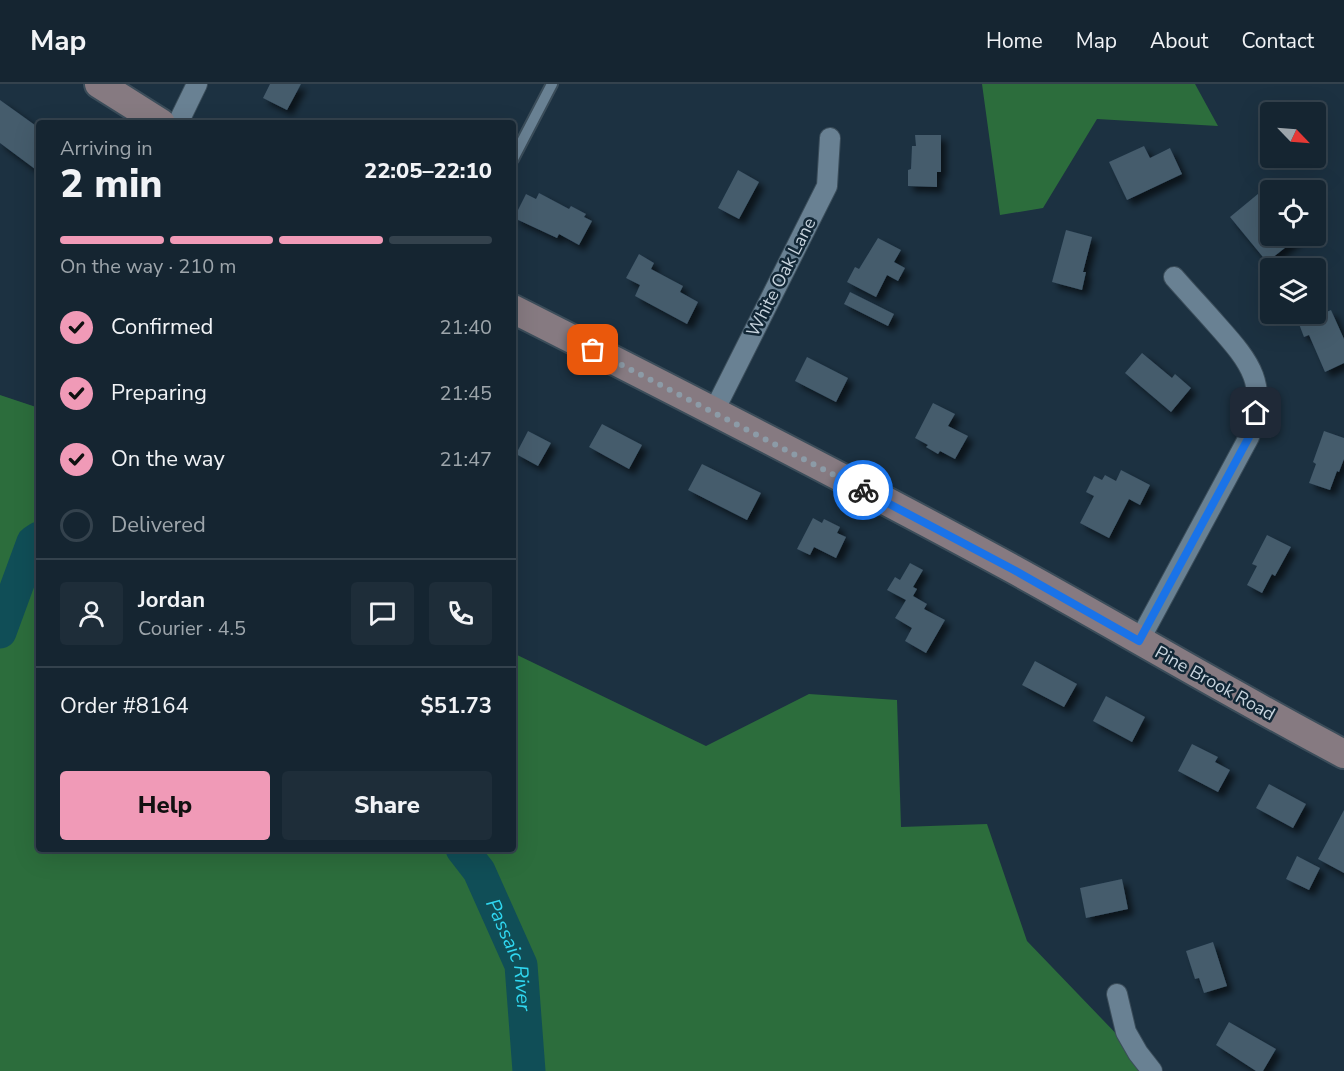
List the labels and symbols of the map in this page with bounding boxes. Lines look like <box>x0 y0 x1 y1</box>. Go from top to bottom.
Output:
north arrow <box>1260 102 1326 168</box>
street label: White Oak Lane <box>741 213 821 341</box>
pin <box>567 324 618 375</box>
pin <box>1230 387 1281 438</box>
courier <box>833 460 893 520</box>
street label: Pine Brook Road <box>1151 640 1279 726</box>
water label: Passaic River <box>479 894 538 1013</box>

